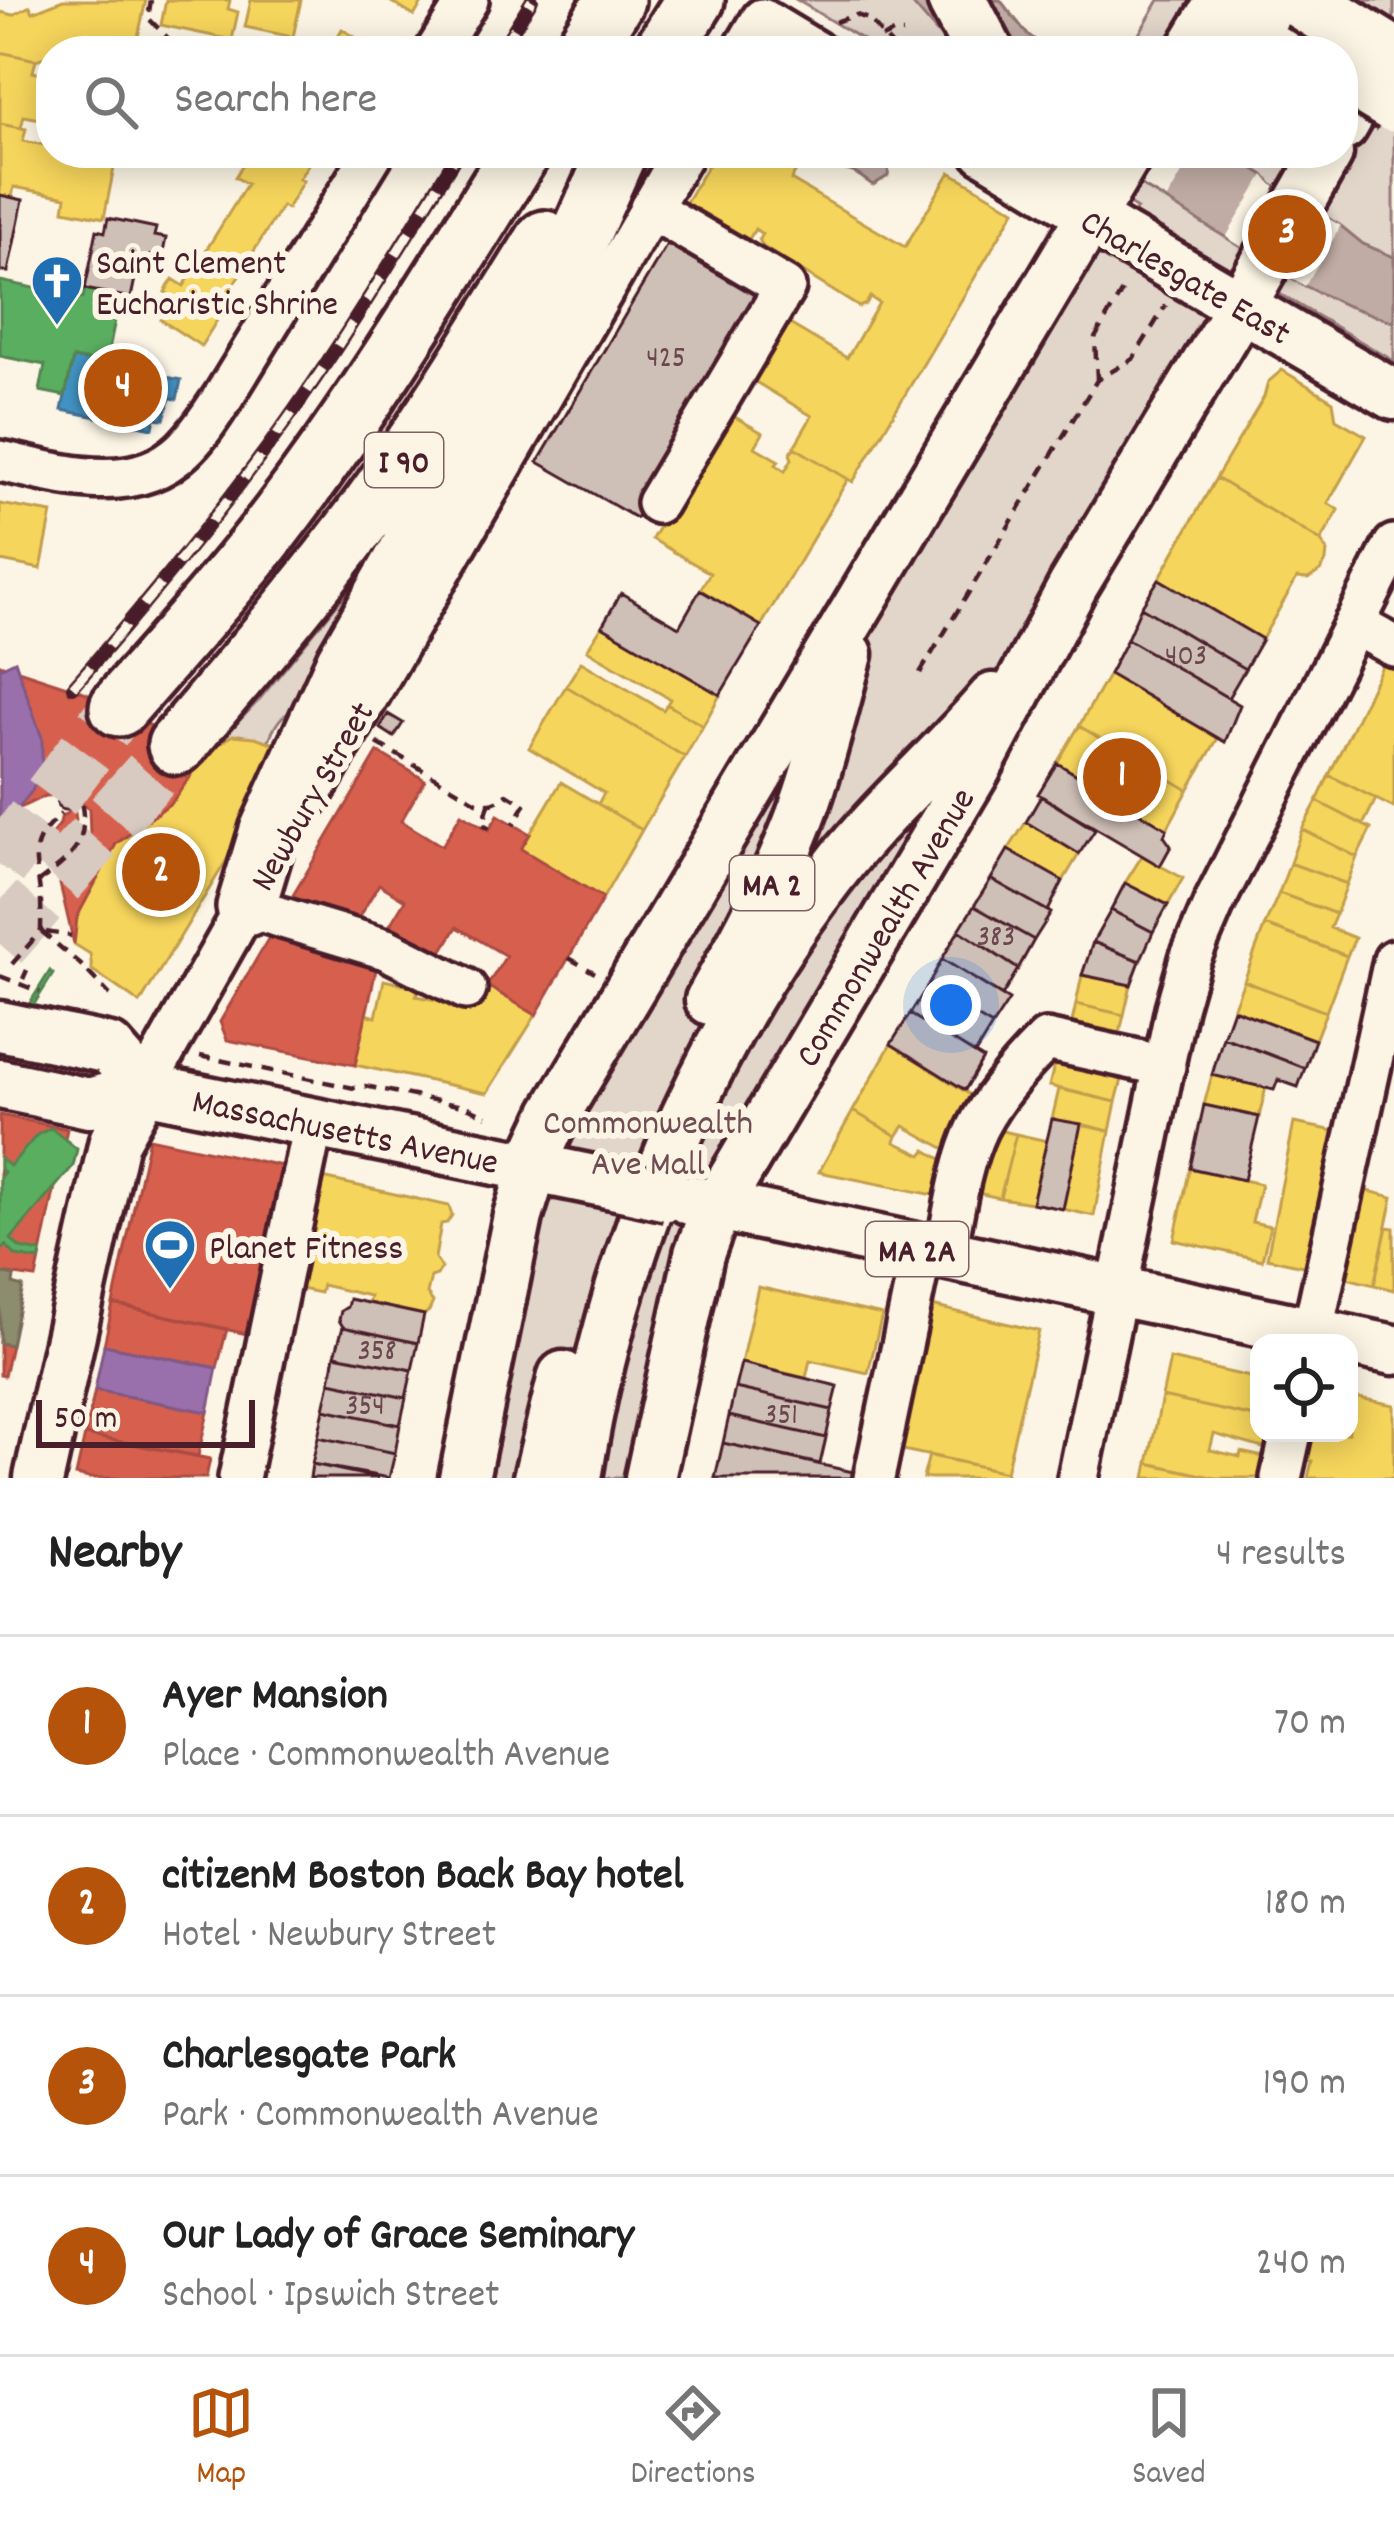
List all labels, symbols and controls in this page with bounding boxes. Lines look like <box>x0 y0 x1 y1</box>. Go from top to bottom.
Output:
search box <box>36 36 1358 168</box>
icon: search <box>78 69 144 135</box>
text: Search here <box>174 70 377 134</box>
pin: 3 <box>1248 189 1326 279</box>
street label: Charlesgate East <box>1069 199 1299 362</box>
place label: Saint Clement Eucharistic Shrine <box>96 240 338 333</box>
church icon: Saint Clement Eucharistic Shrine <box>29 253 85 327</box>
house number: 425 <box>646 339 686 382</box>
pin: 4 <box>84 343 162 433</box>
road number: I 90 <box>365 433 443 487</box>
house number: 403 <box>1165 637 1207 680</box>
street label: Newbury Street <box>240 693 391 903</box>
pin: 1 <box>1083 732 1161 822</box>
street label: Commonwealth Avenue <box>785 779 991 1079</box>
pin: 2 <box>122 827 200 917</box>
road number: MA 2 <box>730 856 814 910</box>
house number: 383 <box>977 918 1015 961</box>
your location <box>921 975 981 1035</box>
street label: Massachusetts Avenue <box>187 1079 502 1192</box>
park label: Commonwealth Ave Mall <box>543 1100 753 1193</box>
sports icon: Planet Fitness <box>142 1217 198 1291</box>
road number: MA 2A <box>866 1222 968 1276</box>
place label: Planet Fitness <box>209 1225 404 1277</box>
house number: 358 <box>357 1332 397 1375</box>
map controls <box>1250 1334 1358 1442</box>
button: locate <box>1250 1334 1358 1442</box>
house number: 354 <box>345 1387 385 1430</box>
scale bar <box>36 1394 255 1447</box>
house number: 351 <box>764 1396 798 1439</box>
text: 50 m <box>54 1397 118 1444</box>
text: Nearby <box>48 1520 181 1592</box>
text: 4 results <box>1216 1529 1346 1584</box>
text: Ayer Mansion <box>162 1666 388 1730</box>
text: 1 <box>83 1698 91 1753</box>
text: 70 m <box>1274 1698 1346 1753</box>
text: Place · Commonwealth Avenue <box>162 1730 610 1785</box>
text: citizenM Boston Back Bay hotel <box>162 1846 684 1910</box>
text: 2 <box>78 1878 96 1933</box>
text: 180 m <box>1265 1878 1346 1933</box>
text: Hotel · Newbury Street <box>162 1910 496 1965</box>
text: Charlesgate Park <box>162 2026 456 2090</box>
text: 3 <box>78 2058 96 2113</box>
text: 190 m <box>1263 2058 1346 2113</box>
text: Park · Commonwealth Avenue <box>162 2090 599 2145</box>
text: Our Lady of Grace Seminary <box>162 2206 634 2270</box>
text: 4 <box>79 2238 95 2293</box>
text: 240 m <box>1256 2238 1346 2293</box>
text: School · Ipswich Street <box>162 2270 500 2325</box>
tab: Map <box>188 2380 254 2499</box>
tab: Directions <box>631 2380 756 2499</box>
tab: Saved <box>1132 2380 1206 2499</box>

